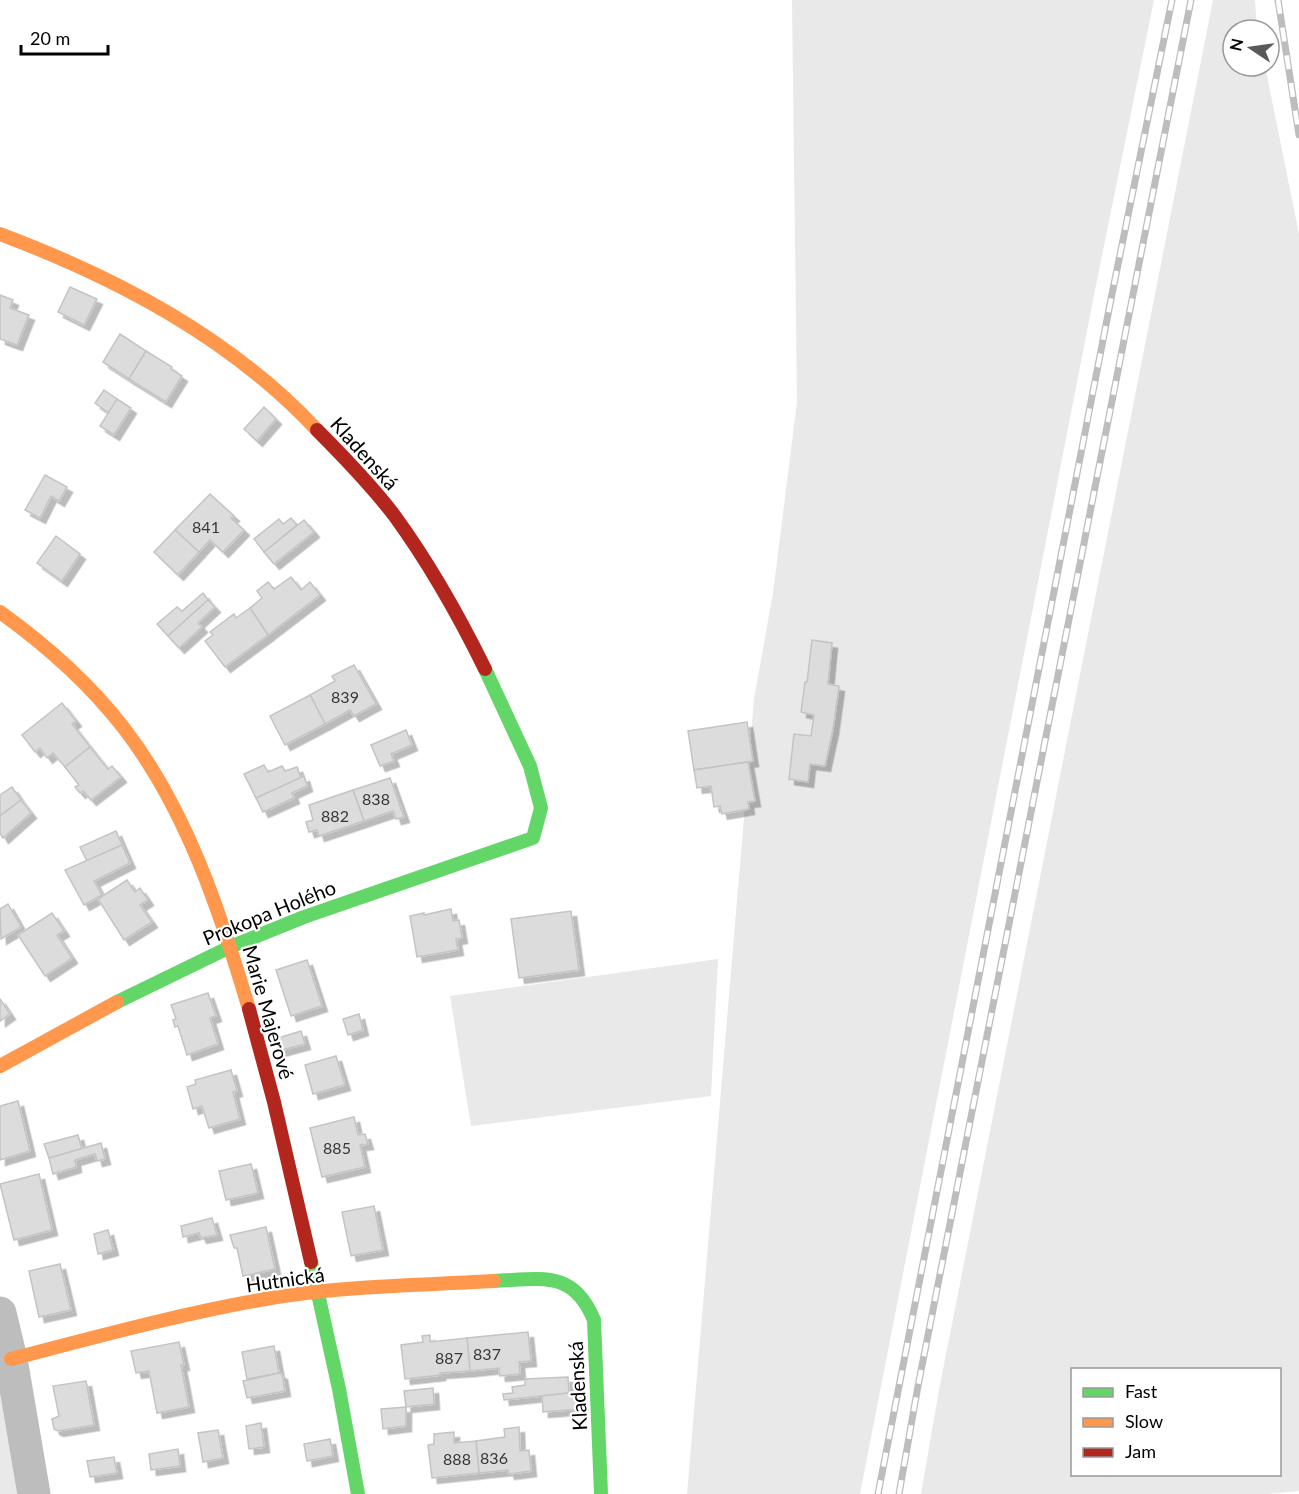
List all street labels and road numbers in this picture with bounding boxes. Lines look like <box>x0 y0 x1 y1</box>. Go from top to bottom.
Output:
street label: Kladenská <box>326 412 404 494</box>
street label: Prokopa Holého <box>199 874 339 950</box>
street label: Marie Majerové <box>238 942 300 1082</box>
street label: Hutnická <box>244 1262 326 1296</box>
street label: Kladenská <box>563 1341 591 1431</box>

